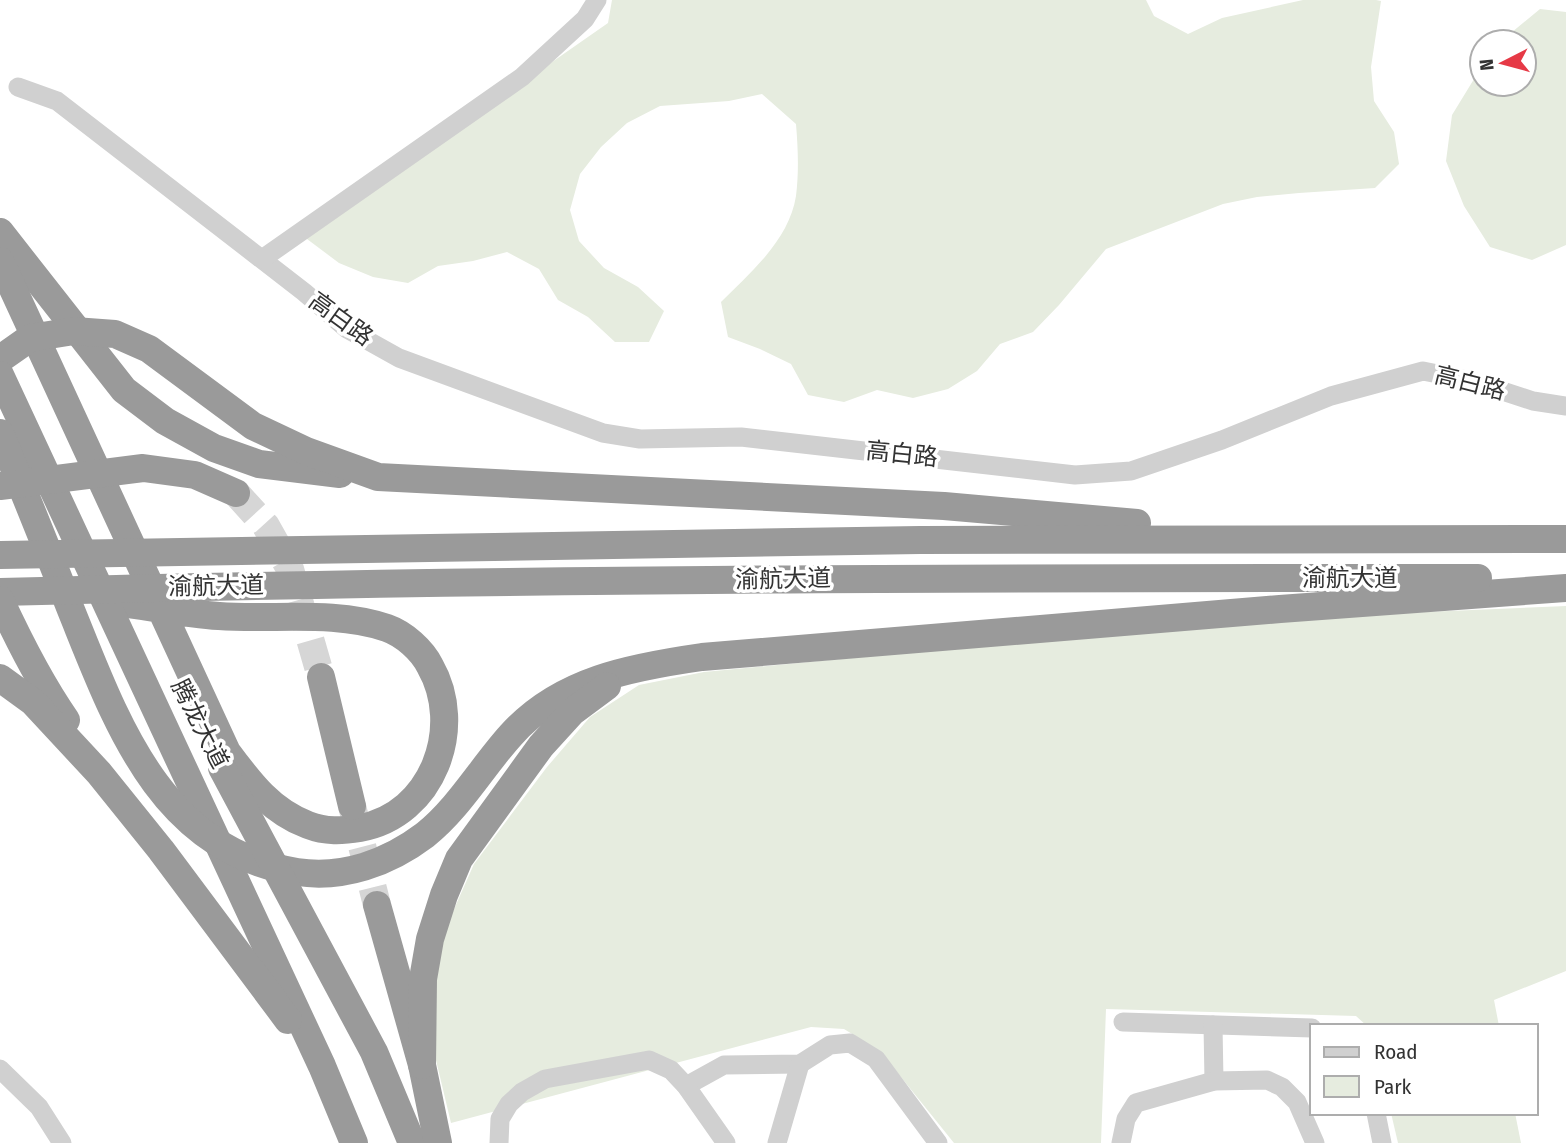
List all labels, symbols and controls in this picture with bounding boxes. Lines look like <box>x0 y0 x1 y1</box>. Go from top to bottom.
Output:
north arrow <box>1468 28 1538 98</box>
text: N <box>1475 58 1499 72</box>
street label: 高白路 <box>304 287 378 351</box>
street label: 高白路 <box>1432 361 1508 405</box>
street label: 高白路 <box>865 436 939 472</box>
street label: 渝航大道 <box>735 564 831 594</box>
street label: 渝航大道 <box>1302 564 1398 592</box>
street label: 渝航大道 <box>168 571 264 601</box>
street label: 腾龙大道 <box>166 675 234 773</box>
legend <box>1310 1024 1538 1115</box>
text: Road <box>1374 1039 1418 1065</box>
text: Park <box>1374 1074 1412 1100</box>

